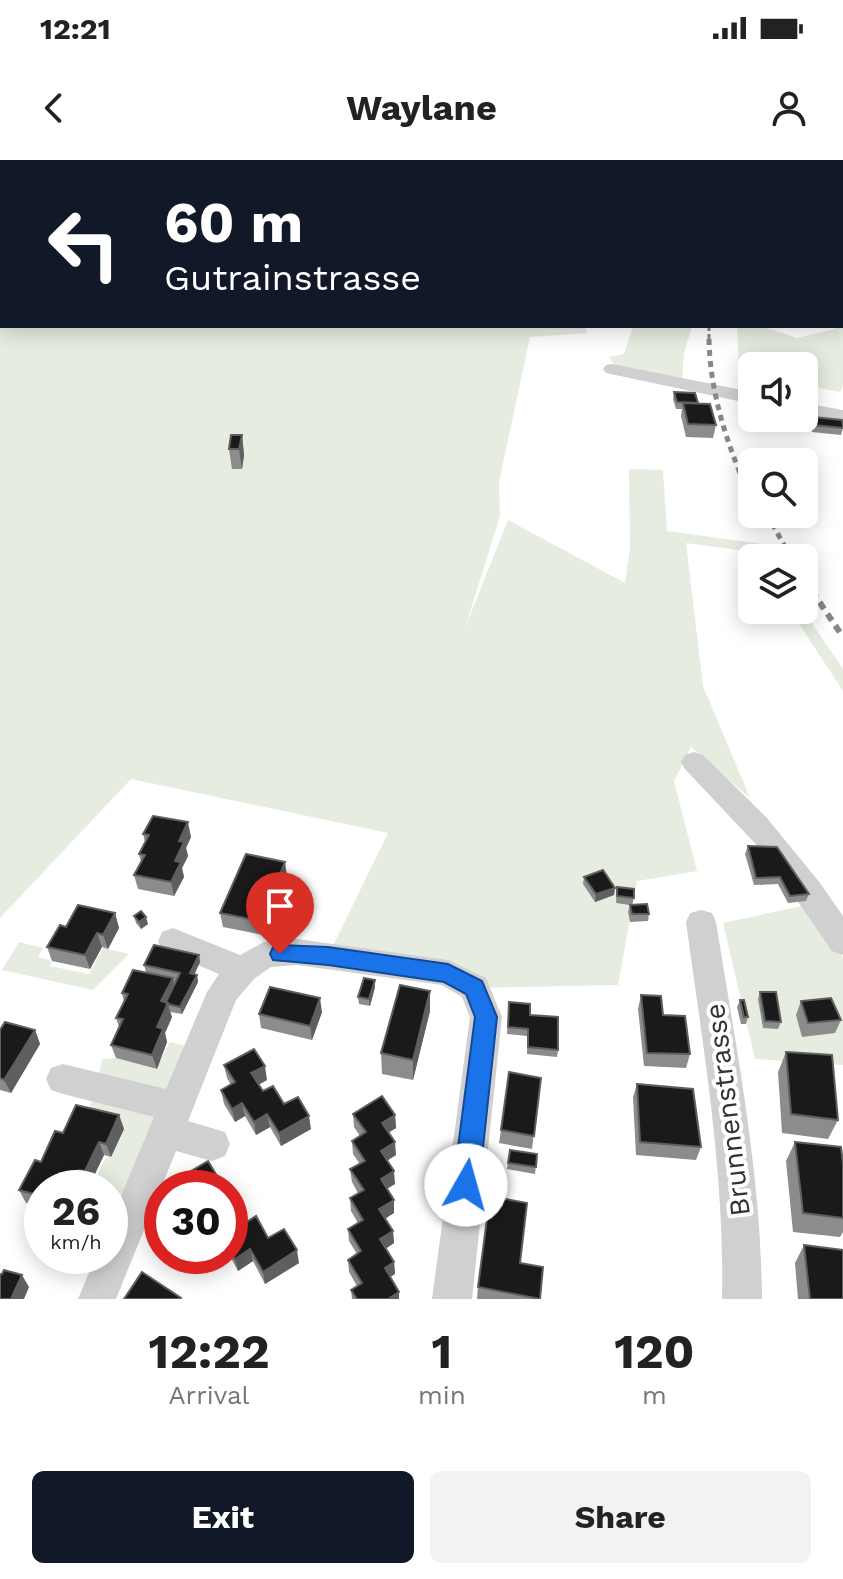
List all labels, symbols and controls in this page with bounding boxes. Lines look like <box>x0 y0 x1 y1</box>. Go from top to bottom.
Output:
text: 12:21 <box>40 11 111 46</box>
icon: back <box>32 86 76 130</box>
icon: person <box>767 86 811 130</box>
text: Waylane <box>346 87 497 129</box>
text: 60 m <box>164 190 303 256</box>
icon: left <box>32 192 136 296</box>
text: Gutrainstrasse <box>164 257 421 299</box>
map controls <box>738 352 818 624</box>
button: sound <box>738 352 818 432</box>
button: search <box>738 448 818 528</box>
button: layers <box>738 544 818 624</box>
pin <box>246 872 314 954</box>
icon: arrive <box>258 884 302 928</box>
street label: Brunnenstrasse <box>698 1002 757 1218</box>
position arrow <box>424 1143 508 1227</box>
speed limit sign: 30 <box>144 1170 248 1274</box>
text: 26 <box>52 1188 100 1235</box>
text: km/h <box>50 1230 102 1254</box>
text: 12:22 <box>148 1323 270 1380</box>
text: 1 <box>432 1323 452 1380</box>
text: 120 <box>614 1323 694 1380</box>
text: Arrival <box>168 1380 250 1410</box>
text: min <box>418 1380 466 1410</box>
text: m <box>642 1380 667 1410</box>
button: Exit <box>32 1471 414 1563</box>
button: Share <box>430 1471 811 1563</box>

